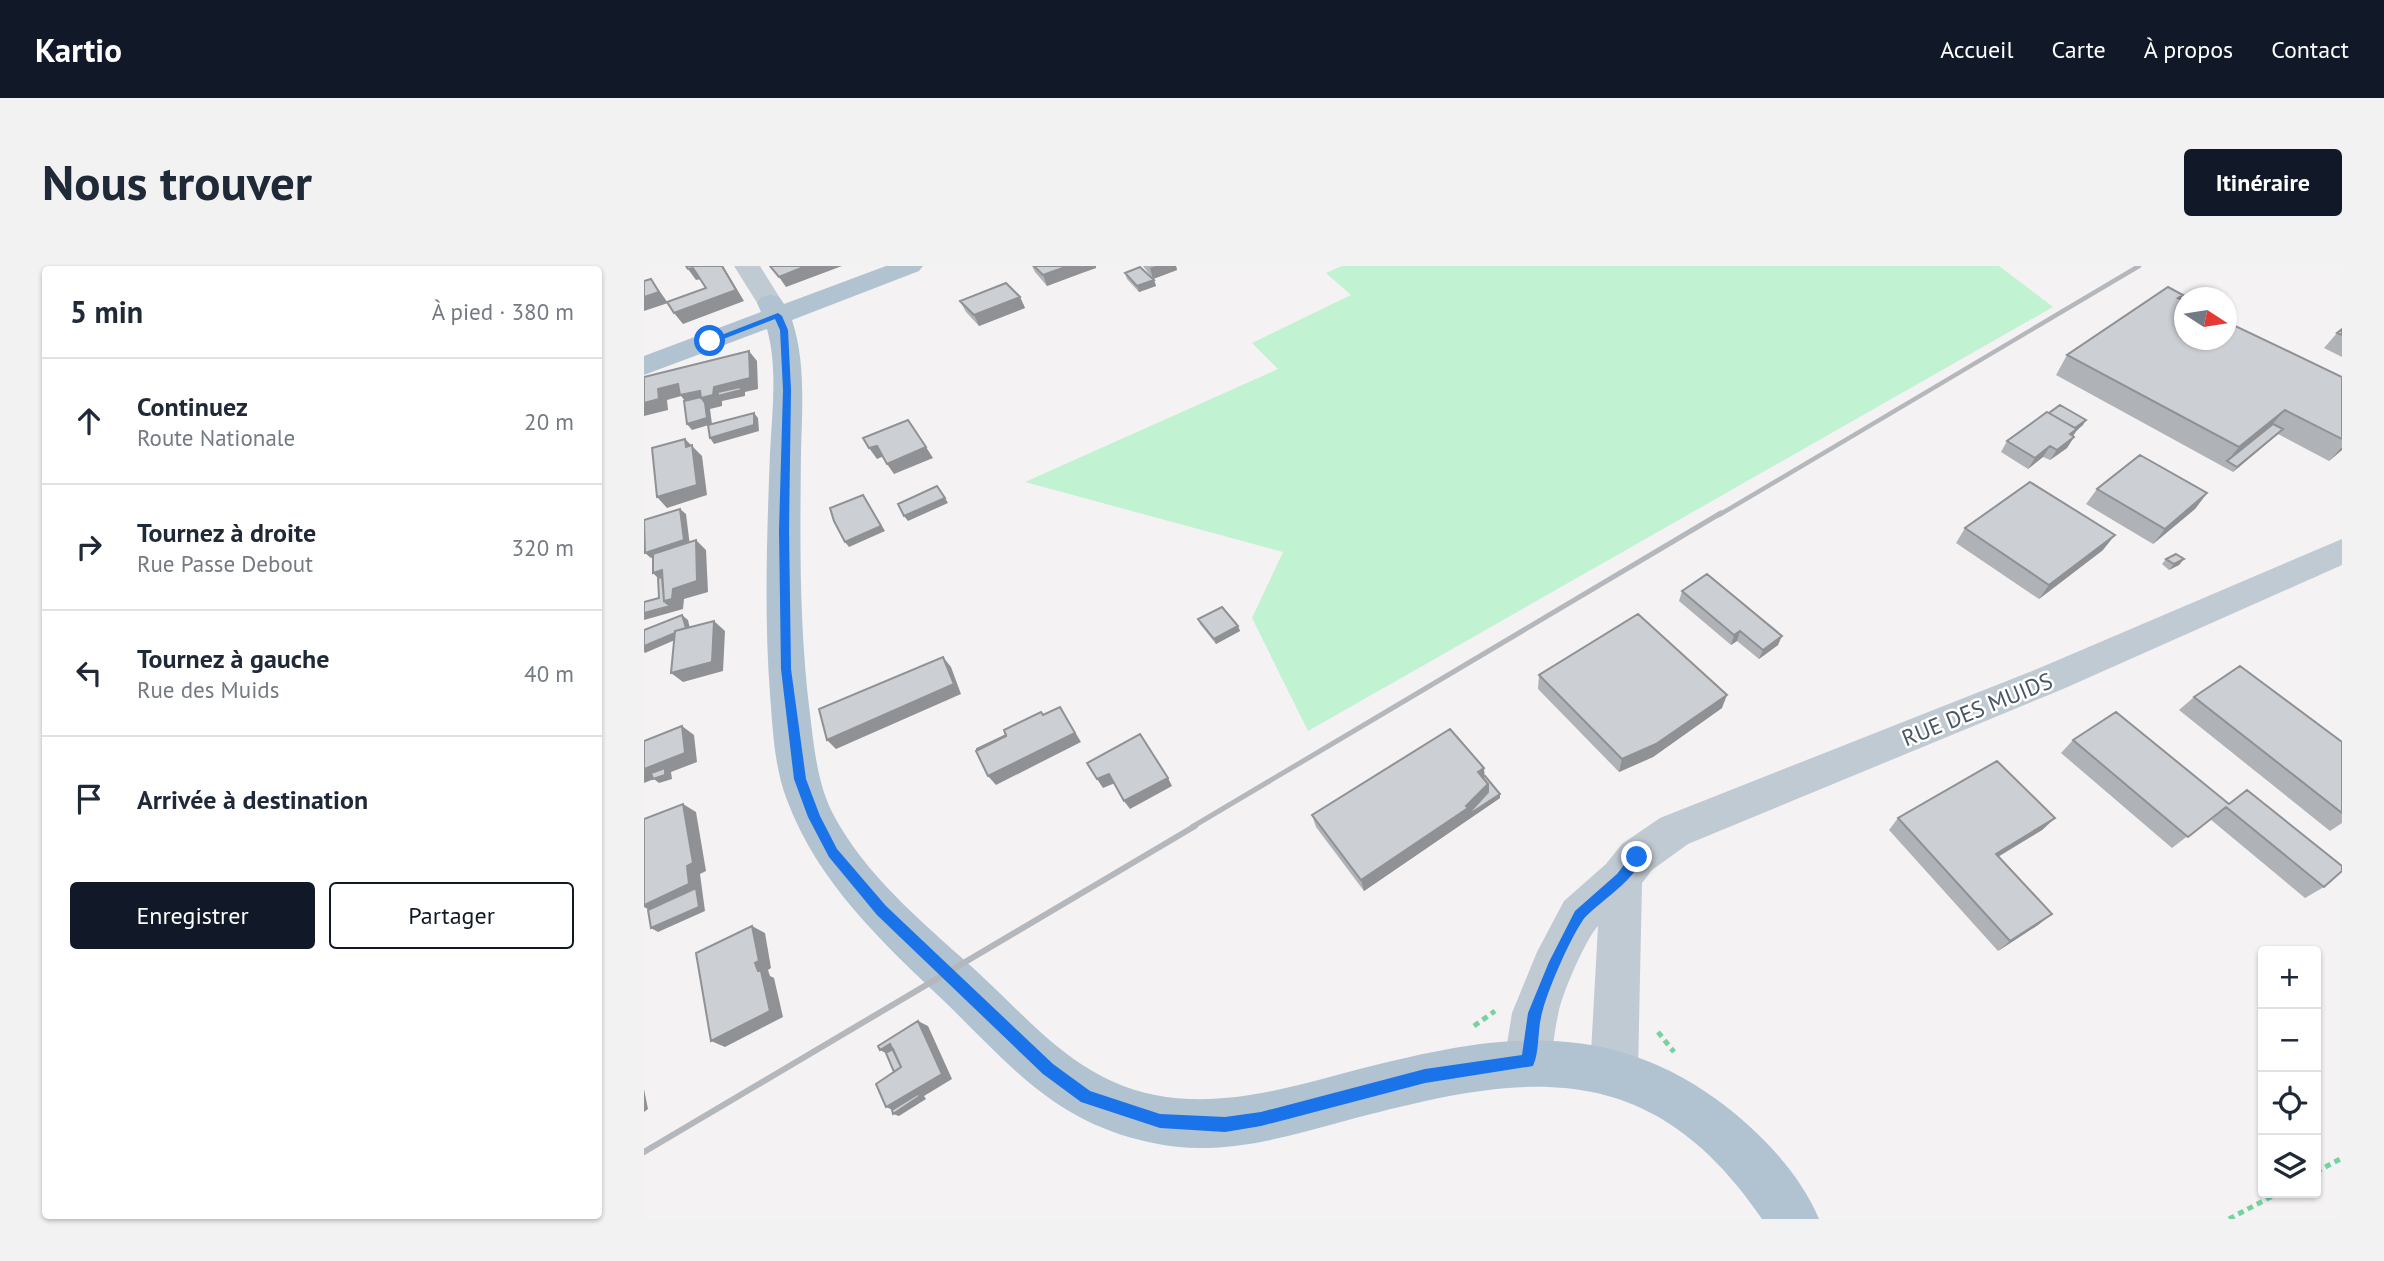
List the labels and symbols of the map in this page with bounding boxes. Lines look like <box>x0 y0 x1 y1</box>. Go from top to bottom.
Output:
north arrow <box>2174 287 2237 350</box>
route start <box>694 325 725 356</box>
street label: RUE DES MUIDS <box>1897 666 2057 752</box>
route end <box>1621 841 1652 872</box>

